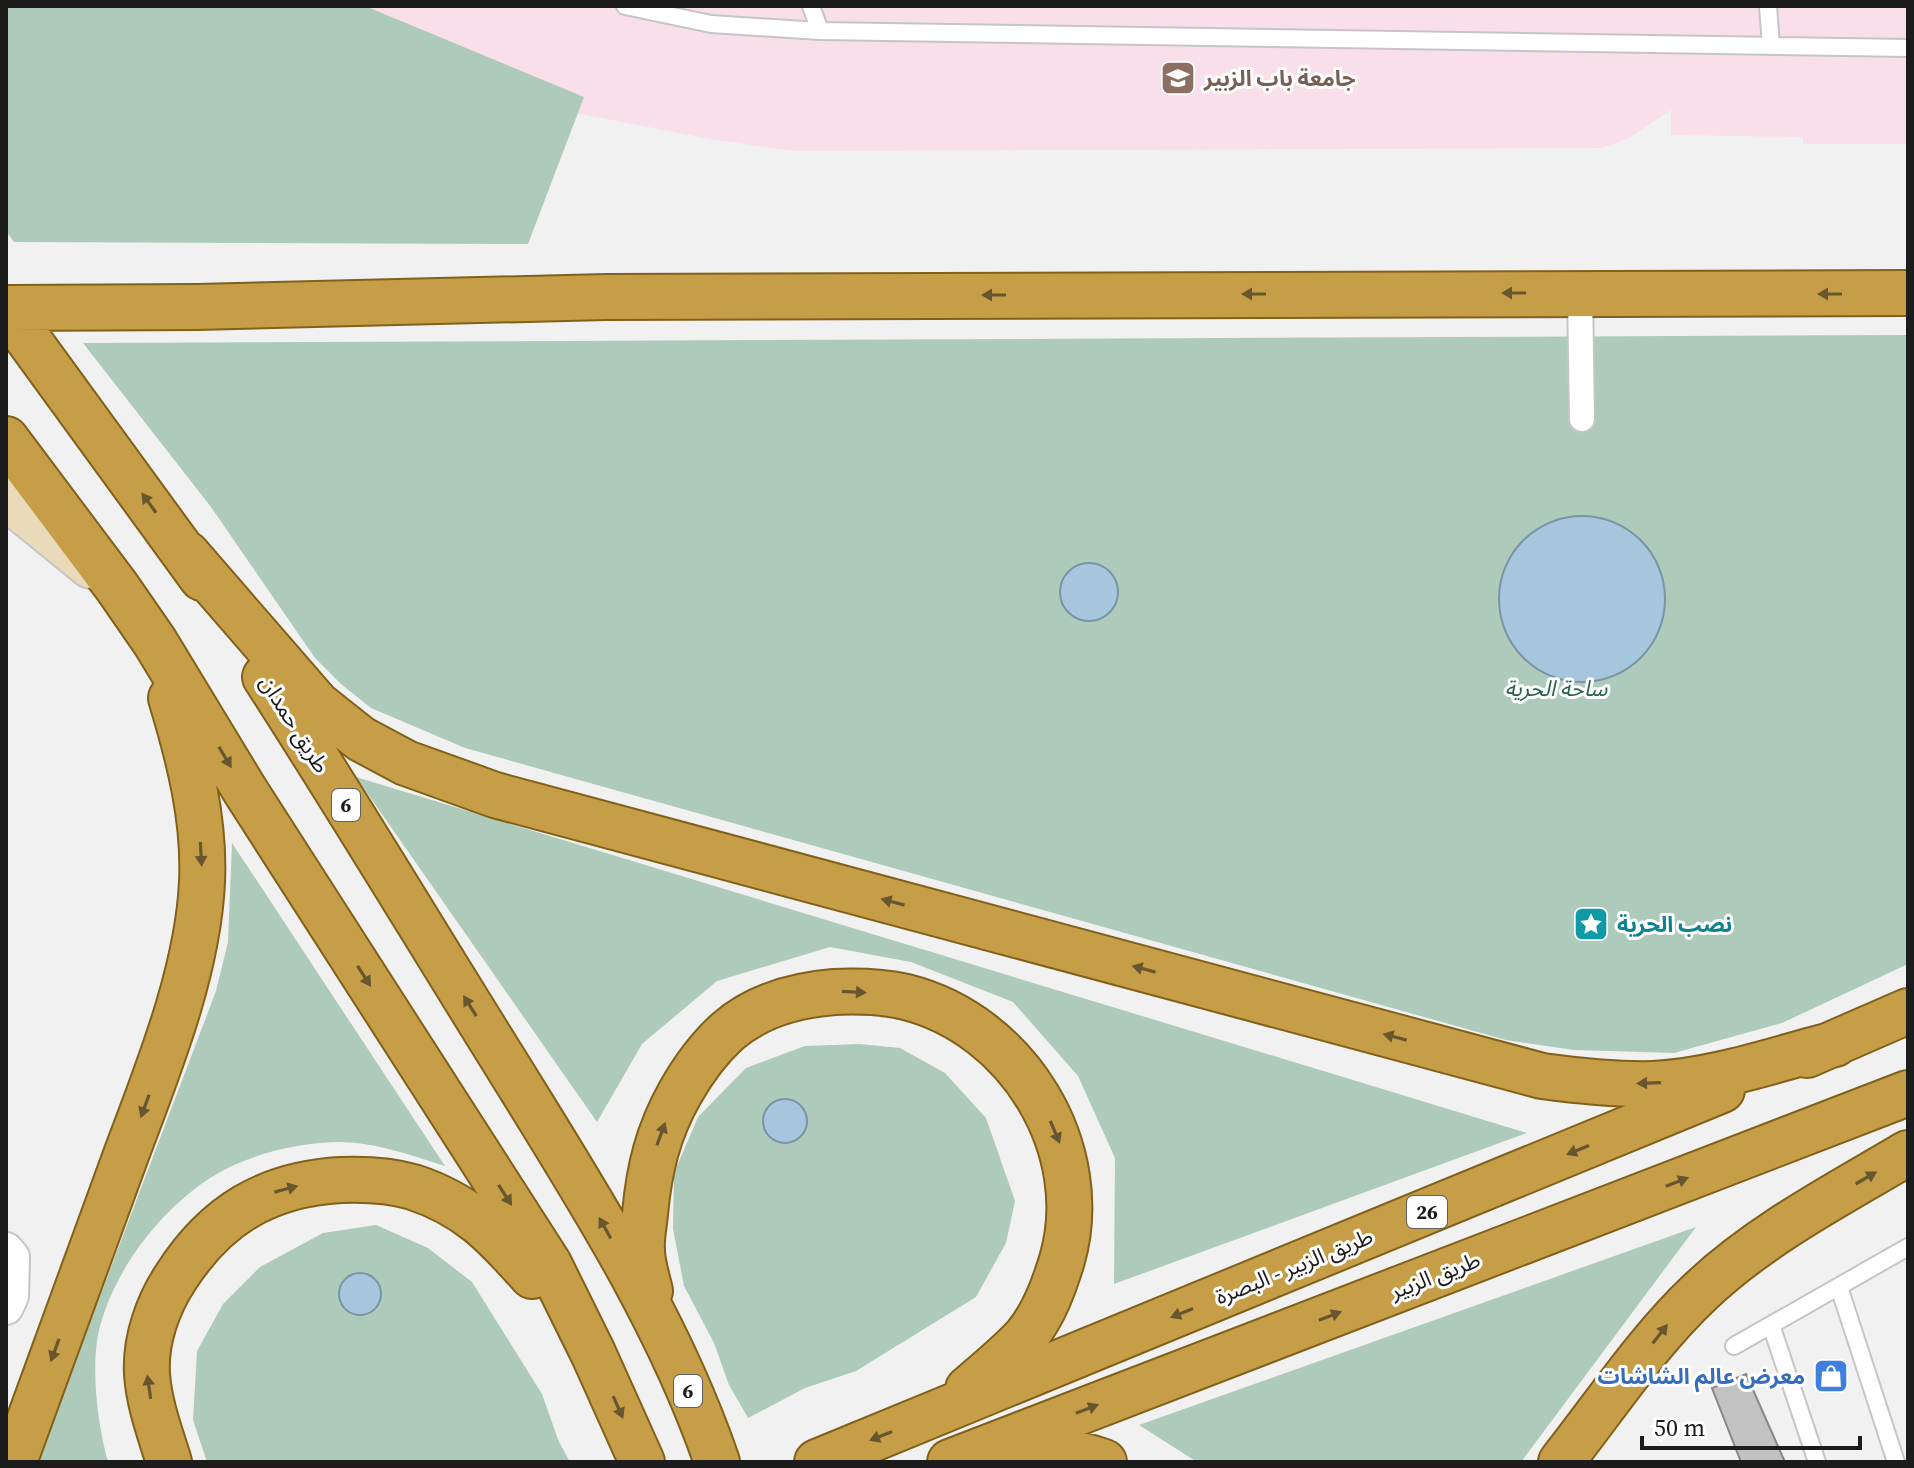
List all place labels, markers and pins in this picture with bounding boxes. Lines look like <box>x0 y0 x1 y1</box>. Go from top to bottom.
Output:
school or university icon: جامعة باب الزبير <box>1159 59 1197 97</box>
place label: جامعة باب الزبير <box>1203 63 1356 93</box>
place icon: نصب الحرية <box>1572 905 1610 943</box>
place label: نصب الحرية <box>1617 909 1732 939</box>
shop icon: معرض عالم الشاشات <box>1812 1357 1850 1395</box>
place label: معرض عالم الشاشات <box>1597 1361 1805 1393</box>

